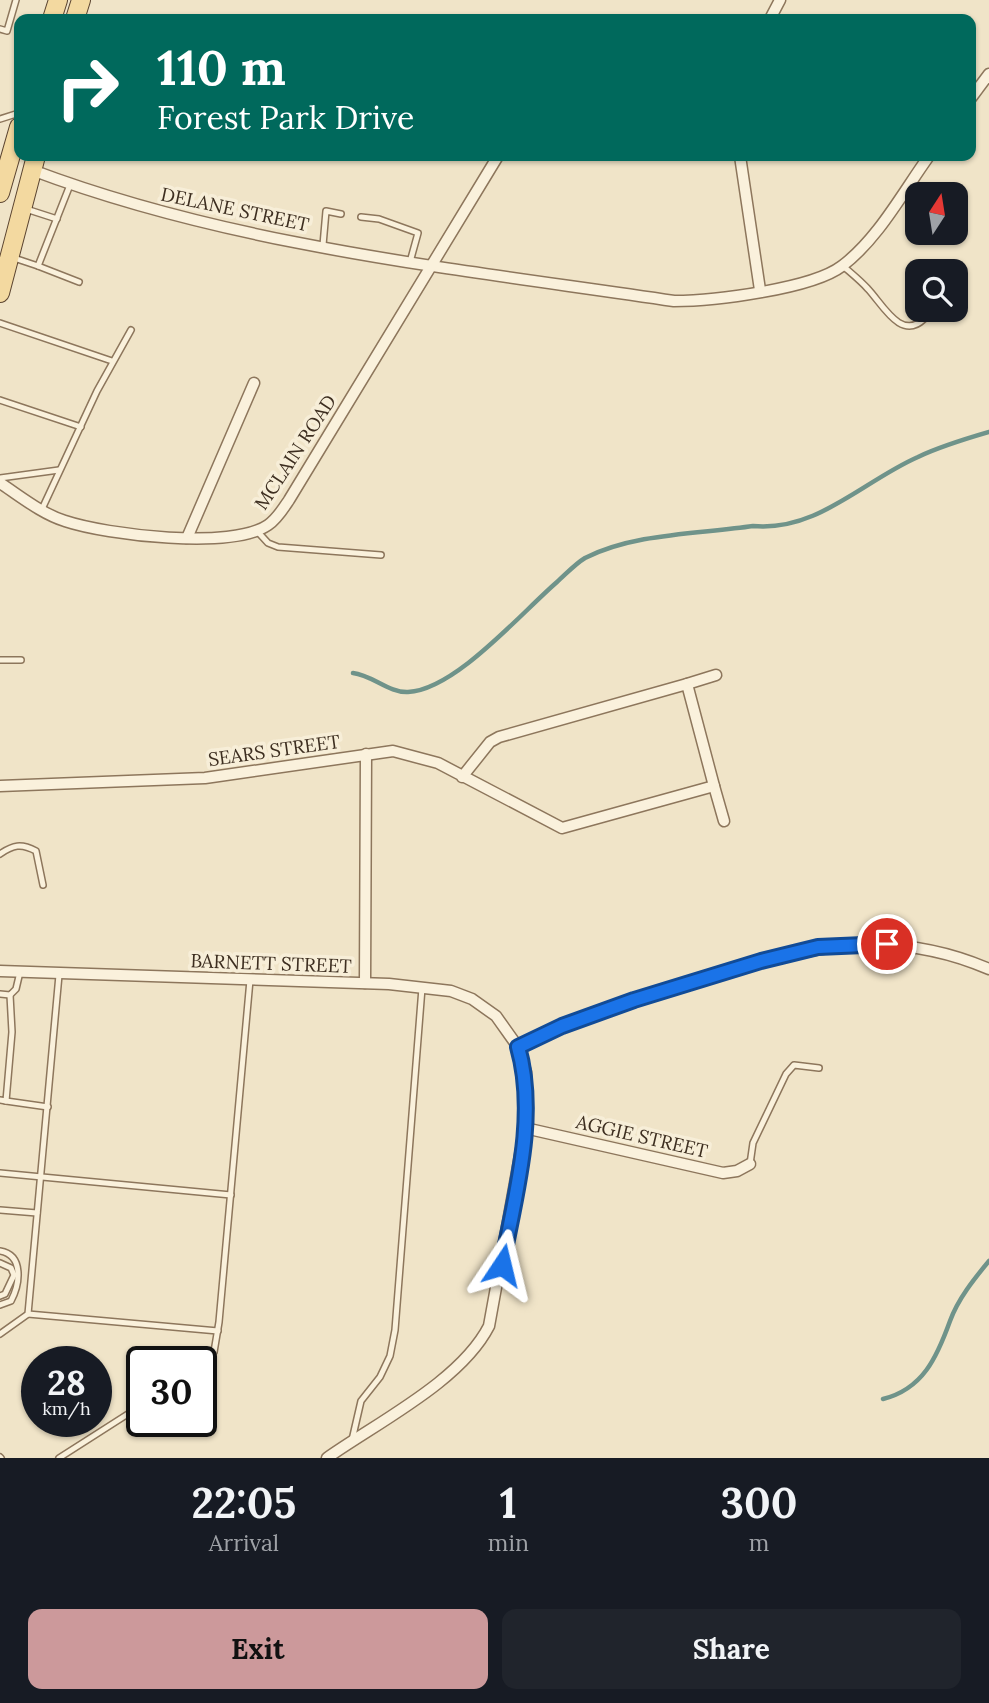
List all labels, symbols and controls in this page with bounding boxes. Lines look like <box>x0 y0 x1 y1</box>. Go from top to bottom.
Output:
text: 110 m <box>157 36 286 98</box>
icon: right <box>42 42 133 133</box>
text: Forest Park Drive <box>157 97 414 138</box>
street label: DELANE STREET <box>159 182 311 236</box>
north arrow <box>905 182 968 245</box>
map controls <box>905 182 968 322</box>
button: search <box>905 259 968 322</box>
street label: MCLAIN ROAD <box>249 390 341 514</box>
street label: SEARS STREET <box>207 729 341 771</box>
pin <box>857 914 917 974</box>
icon: arrive <box>868 925 906 963</box>
street label: BARNETT STREET <box>190 948 352 978</box>
street label: AGGIE STREET <box>573 1109 710 1163</box>
position arrow <box>465 1228 539 1302</box>
speed limit sign: 30 <box>126 1346 217 1437</box>
text: 28 <box>47 1360 86 1405</box>
text: km/h <box>42 1397 91 1420</box>
text: 22:05 <box>192 1476 296 1530</box>
text: 1 <box>500 1476 517 1530</box>
text: 300 <box>720 1476 797 1530</box>
text: Arrival <box>209 1528 279 1557</box>
text: min <box>488 1528 529 1557</box>
text: m <box>749 1528 769 1557</box>
button: Exit <box>28 1609 488 1689</box>
button: Share <box>502 1609 961 1689</box>

